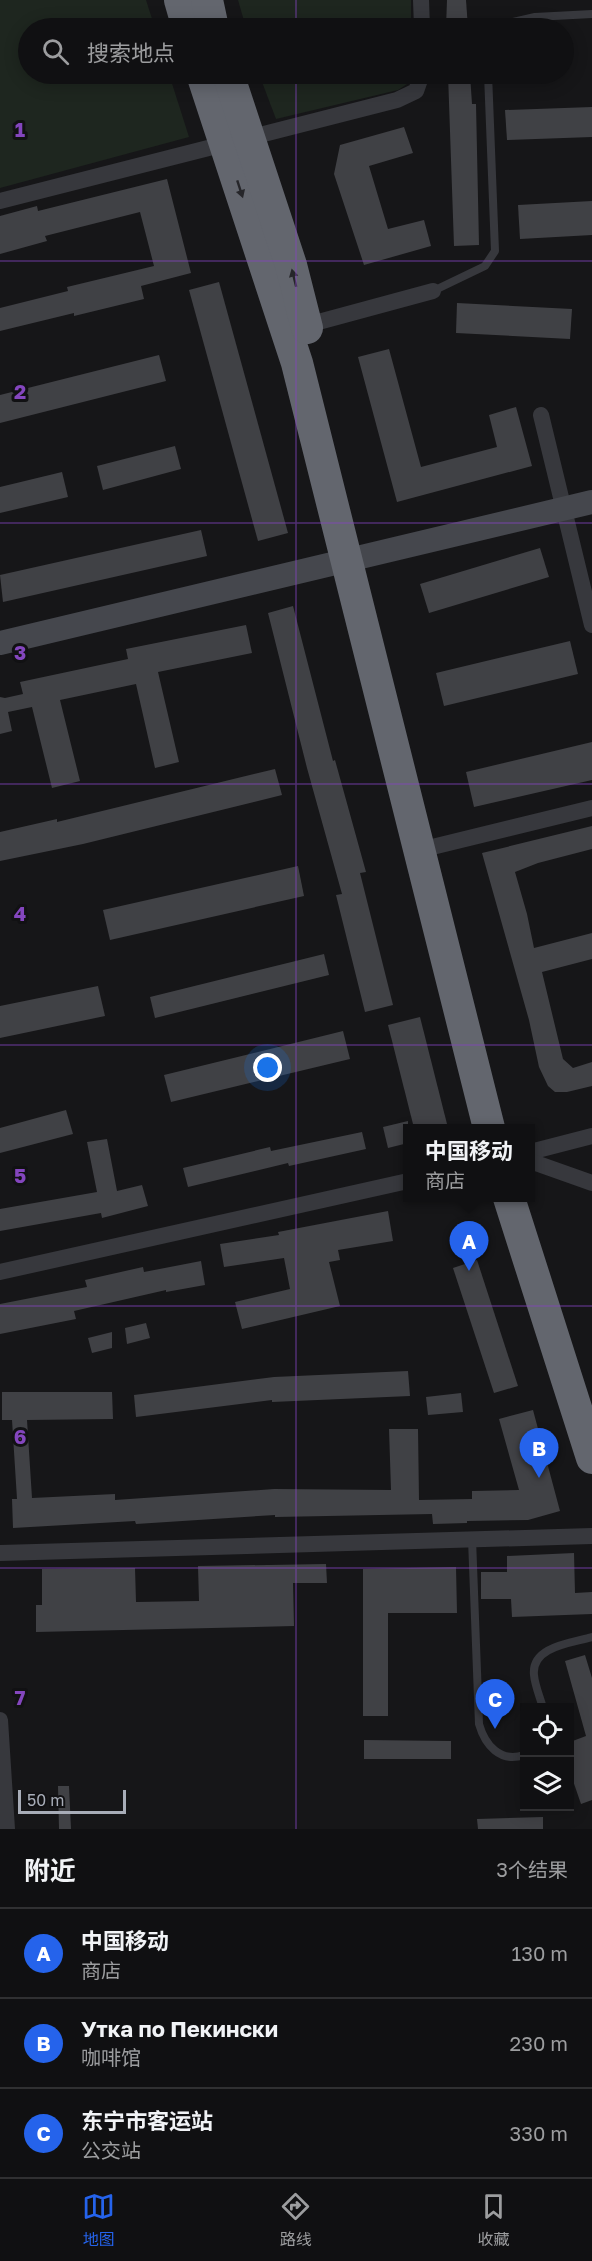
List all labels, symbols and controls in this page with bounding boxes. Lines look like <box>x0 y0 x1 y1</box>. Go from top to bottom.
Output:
search box <box>18 18 574 84</box>
icon: search <box>39 35 72 68</box>
text: 搜索地点 <box>87 39 175 66</box>
text: 1 <box>15 117 25 141</box>
one-way arrow <box>236 180 246 198</box>
one-way arrow <box>289 269 298 287</box>
text: 2 <box>14 379 26 403</box>
text: 3 <box>14 640 26 664</box>
text: 4 <box>14 901 26 925</box>
your location <box>253 1053 282 1082</box>
popup <box>403 1124 535 1202</box>
text: 中国移动 <box>425 1137 513 1164</box>
text: 5 <box>14 1163 26 1187</box>
text: 商店 <box>425 1168 465 1192</box>
pin: A <box>450 1222 488 1271</box>
text: 6 <box>14 1424 26 1448</box>
pin: B <box>520 1428 558 1478</box>
pin: C <box>476 1680 514 1729</box>
text: 7 <box>15 1685 26 1709</box>
map controls <box>520 1703 574 1811</box>
button: locate <box>520 1703 574 1757</box>
button: layers <box>520 1757 574 1811</box>
scale bar <box>18 1787 126 1814</box>
text: 50 m <box>27 1790 64 1810</box>
text: 附近 <box>24 1855 76 1886</box>
text: 3个结果 <box>496 1857 568 1881</box>
text: 中国移动 <box>81 1927 169 1954</box>
text: A <box>36 1941 51 1965</box>
text: 130 m <box>512 1941 568 1965</box>
text: 商店 <box>81 1958 121 1982</box>
text: Утка по Пекински <box>81 2015 278 2042</box>
text: B <box>36 2031 51 2055</box>
text: 230 m <box>510 2031 568 2055</box>
text: 咖啡馆 <box>81 2045 141 2069</box>
text: 东宁市客运站 <box>81 2107 213 2134</box>
text: C <box>36 2121 51 2145</box>
text: 330 m <box>510 2121 568 2145</box>
text: 公交站 <box>81 2138 141 2162</box>
tab: 地图 <box>82 2190 115 2250</box>
tab: 路线 <box>279 2190 312 2250</box>
tab: 收藏 <box>477 2190 510 2250</box>

